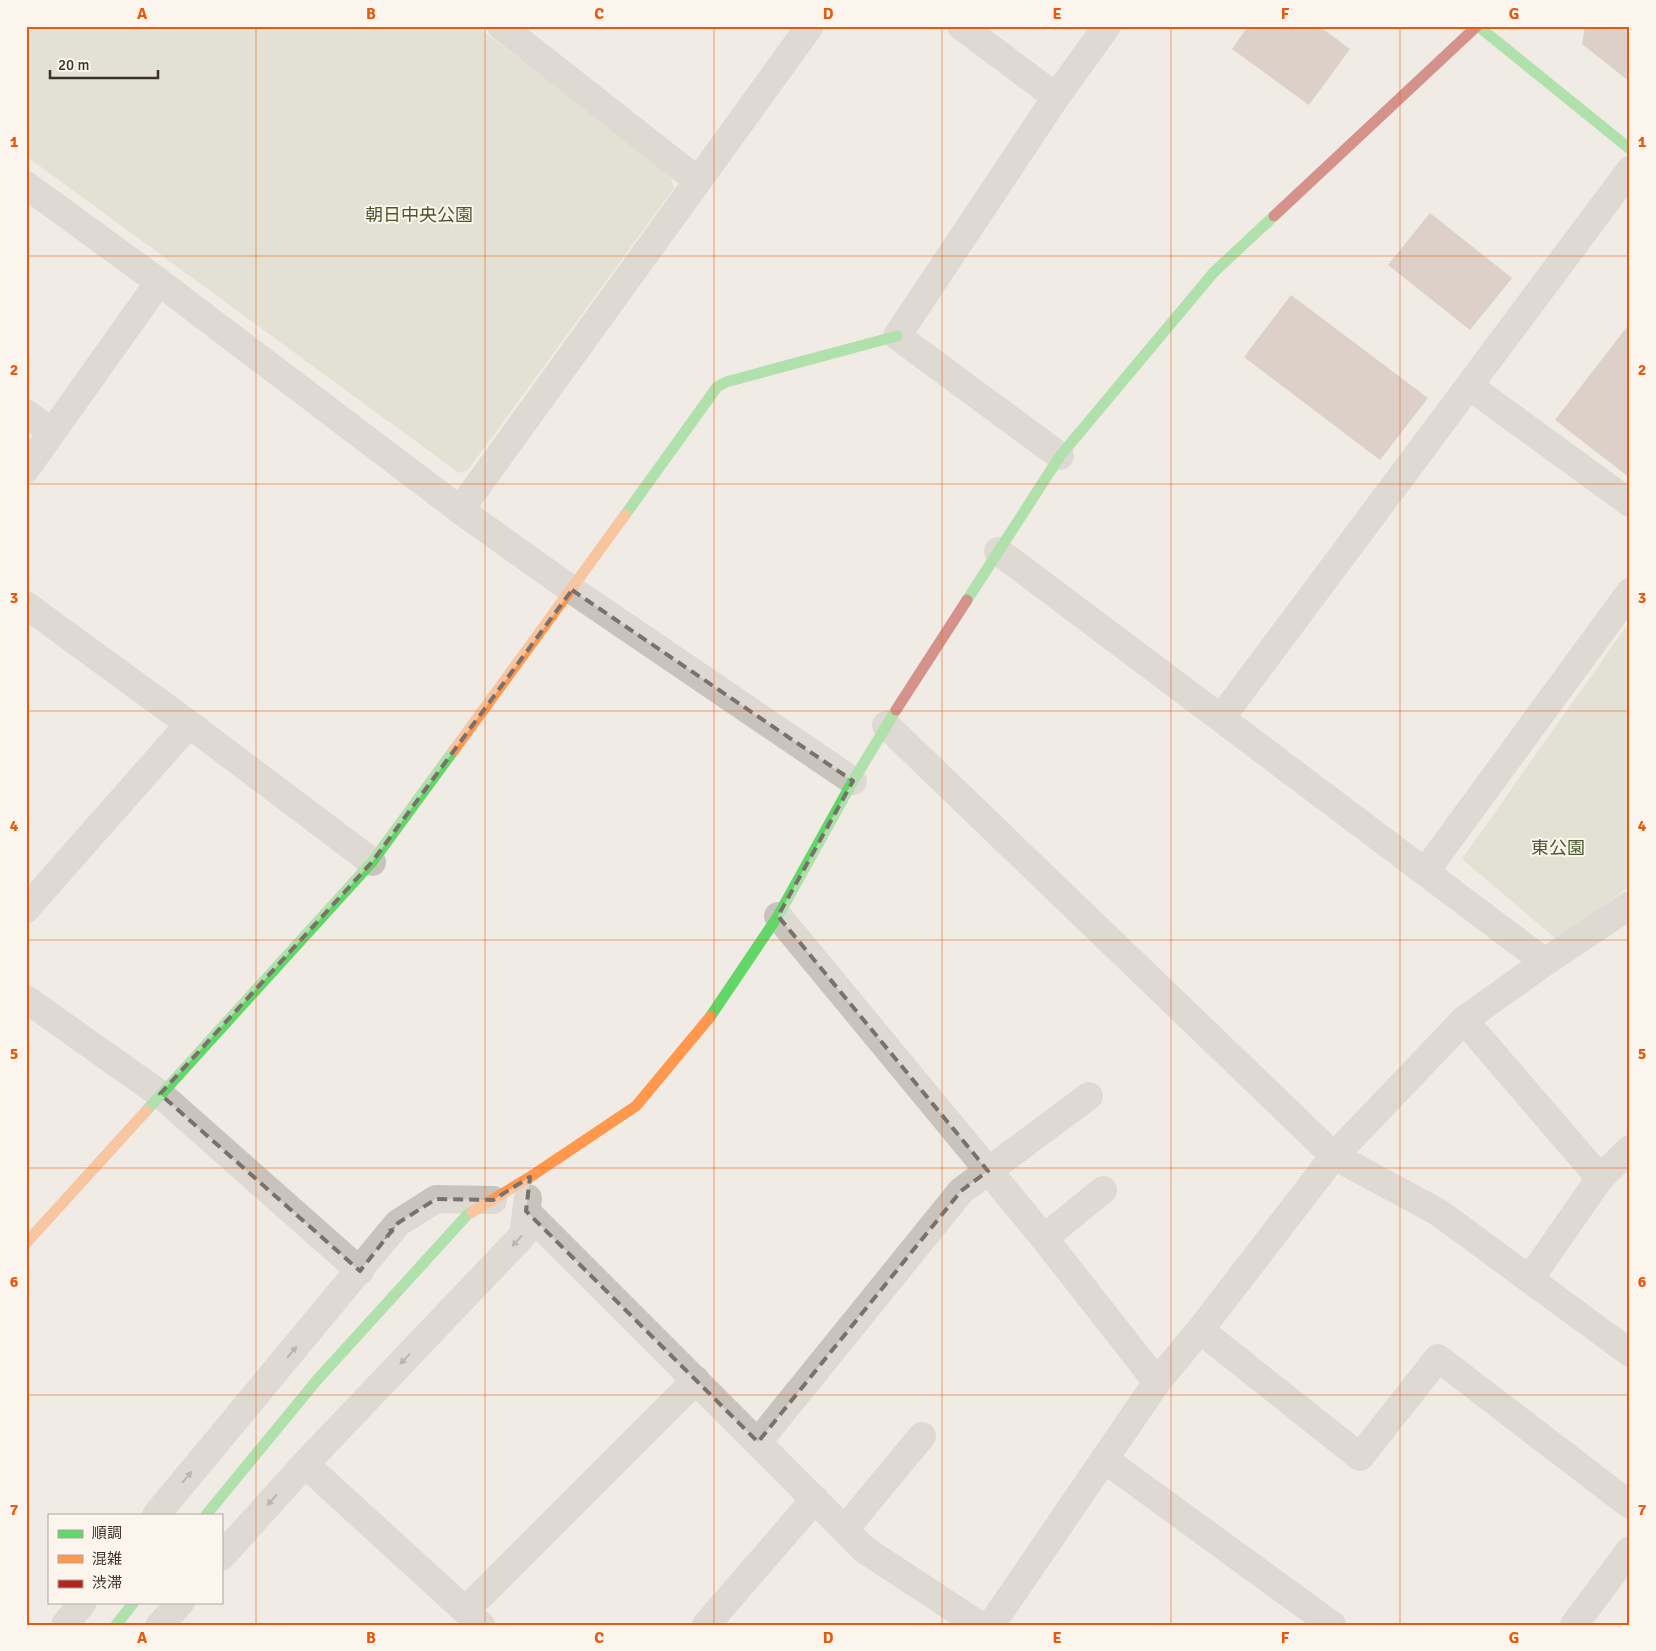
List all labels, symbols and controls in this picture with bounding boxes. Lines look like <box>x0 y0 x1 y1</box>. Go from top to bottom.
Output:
text: A <box>137 4 148 24</box>
text: B <box>366 4 376 24</box>
text: C <box>594 4 604 24</box>
text: D <box>823 4 834 24</box>
text: E <box>1052 4 1062 24</box>
text: F <box>1281 4 1290 24</box>
text: G <box>1509 4 1519 24</box>
scale bar <box>50 48 158 80</box>
text: 20 m <box>58 56 89 74</box>
text: 1 <box>10 132 19 152</box>
text: 1 <box>1638 132 1647 152</box>
park label: 朝日中央公園 <box>365 204 473 226</box>
text: 2 <box>10 360 18 380</box>
text: 2 <box>1638 360 1646 380</box>
text: 3 <box>10 588 18 608</box>
text: 3 <box>1638 588 1646 608</box>
text: 4 <box>10 816 19 836</box>
text: 4 <box>1638 816 1647 836</box>
park label: 東公園 <box>1531 837 1585 859</box>
text: 5 <box>10 1044 18 1064</box>
text: 5 <box>1638 1044 1646 1064</box>
one-way arrow <box>385 1227 396 1240</box>
one-way arrow <box>511 1234 523 1246</box>
text: 6 <box>10 1272 19 1292</box>
text: 6 <box>1638 1272 1647 1292</box>
one-way arrow <box>286 1346 297 1359</box>
one-way arrow <box>399 1352 411 1364</box>
one-way arrow <box>182 1471 193 1484</box>
one-way arrow <box>267 1493 278 1506</box>
text: 7 <box>10 1500 19 1520</box>
text: 7 <box>1638 1500 1647 1520</box>
legend <box>48 1514 222 1604</box>
text: 順調 <box>92 1524 122 1542</box>
text: 混雑 <box>92 1550 122 1568</box>
text: 渋滞 <box>92 1574 122 1592</box>
text: A <box>137 1628 148 1648</box>
text: B <box>366 1628 376 1648</box>
text: C <box>594 1628 604 1648</box>
text: D <box>823 1628 834 1648</box>
text: E <box>1052 1628 1062 1648</box>
text: F <box>1281 1628 1290 1648</box>
text: G <box>1509 1628 1519 1648</box>

